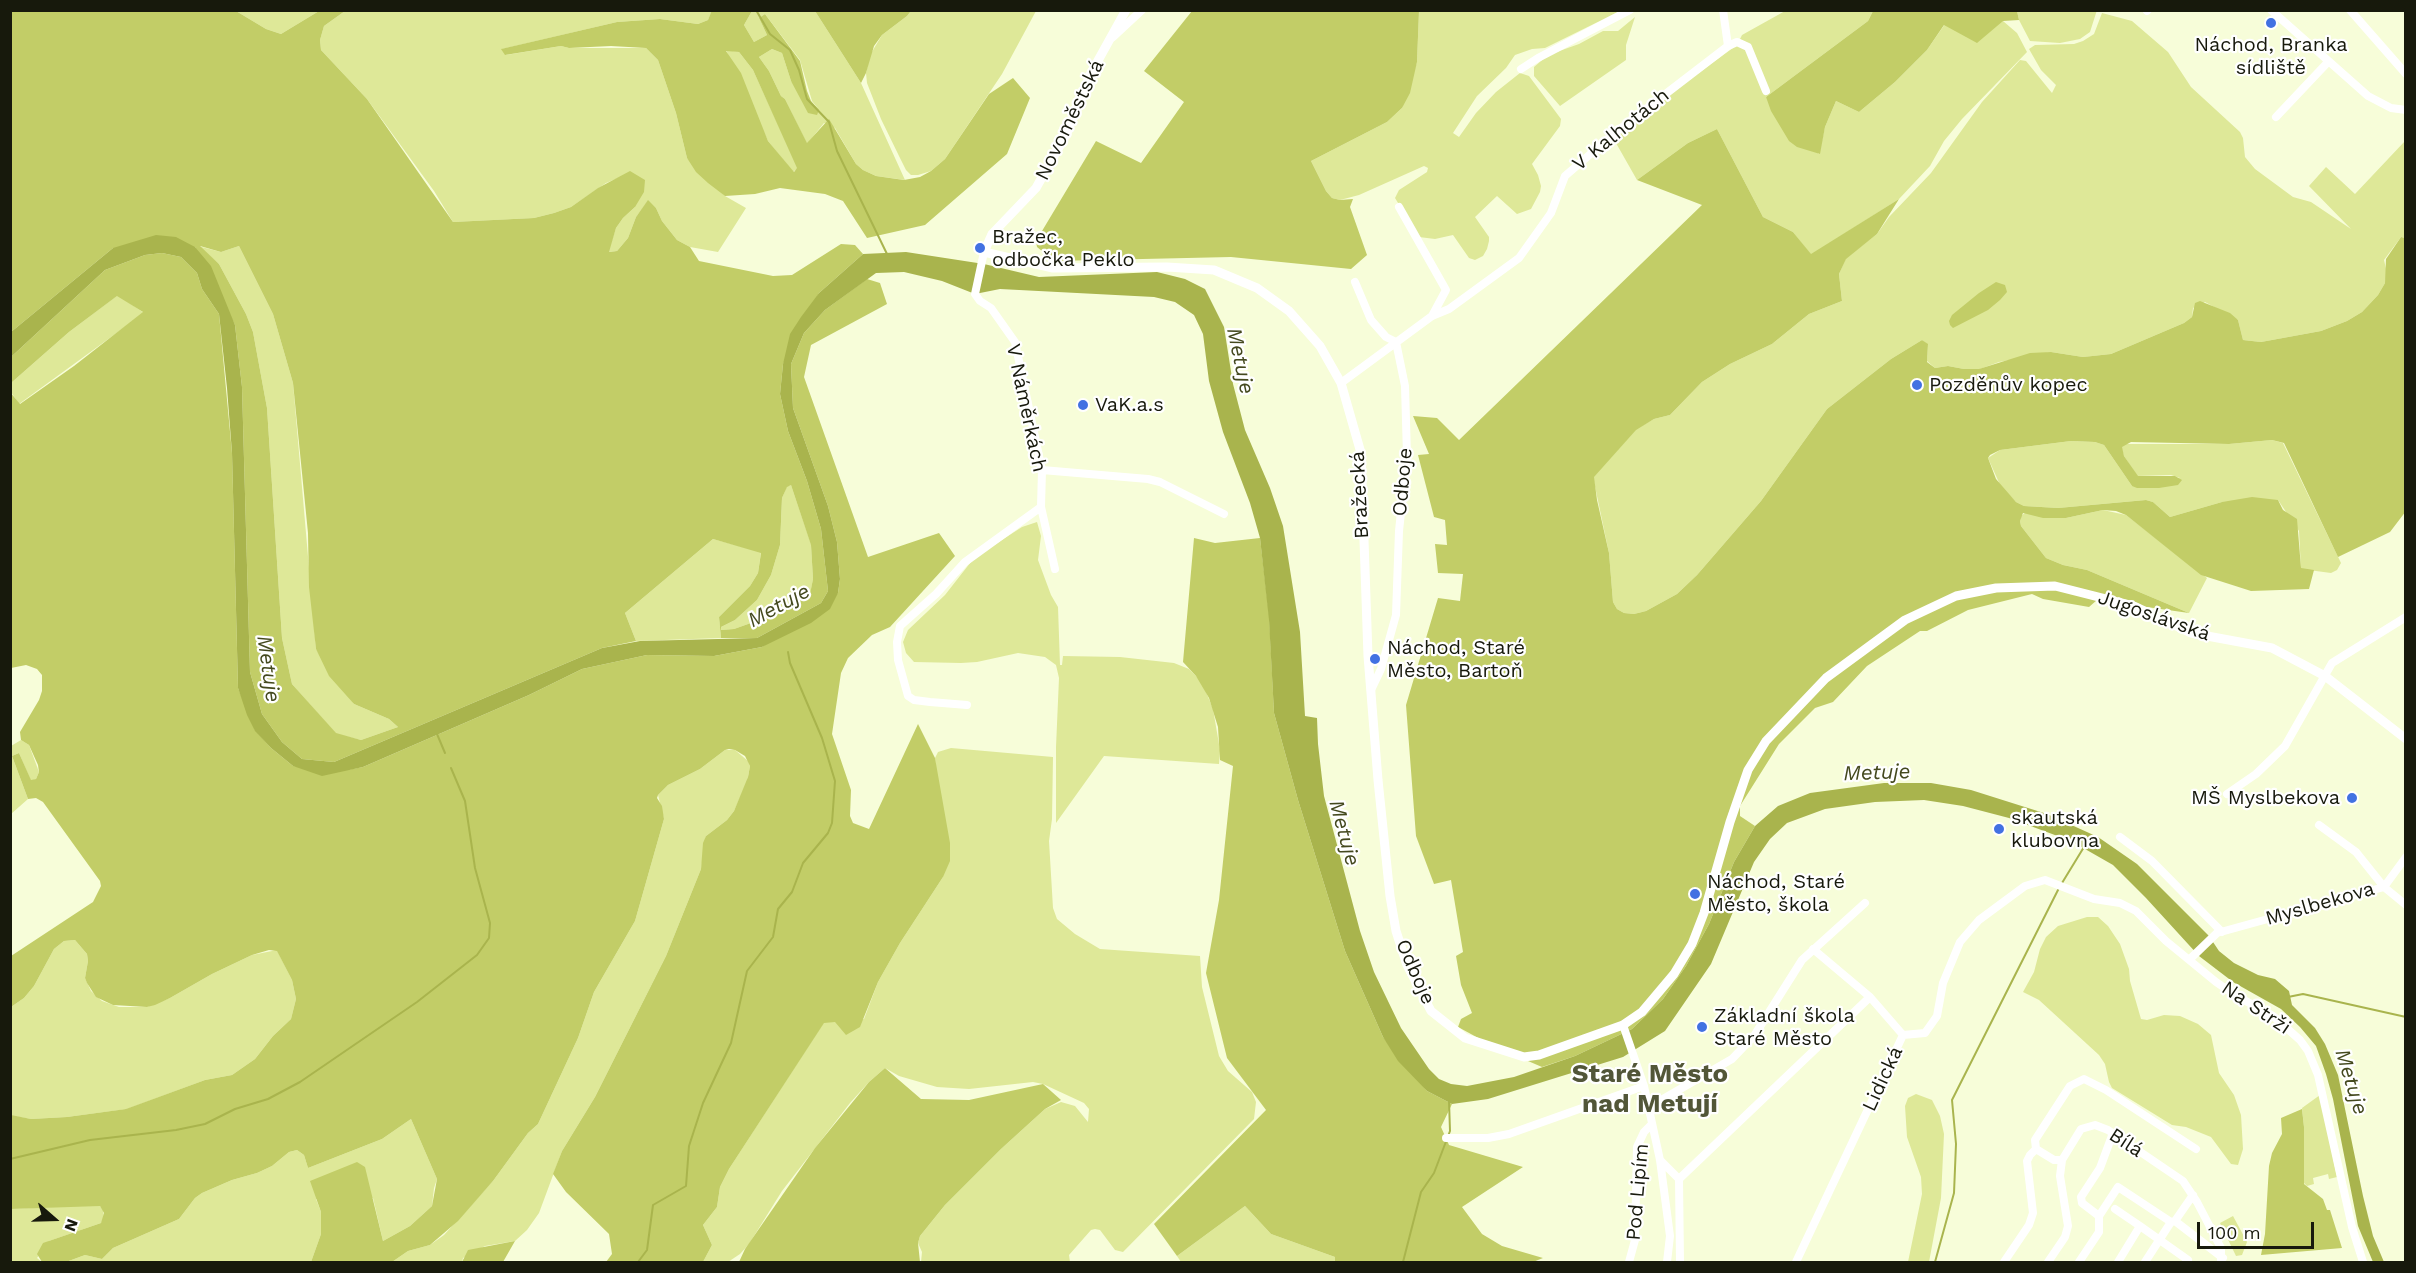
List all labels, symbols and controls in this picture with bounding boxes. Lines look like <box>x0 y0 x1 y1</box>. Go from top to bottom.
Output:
marker: Náchod, Branka sídliště <box>2264 16 2278 30</box>
place label: Náchod, Branka sídliště <box>2194 33 2348 80</box>
street label: Novoměstská <box>1030 56 1110 184</box>
street label: V Kalhotách <box>1568 84 1674 176</box>
place label: Bražec, odbočka Peklo <box>992 225 1135 272</box>
marker: Bražec, odbočka Peklo <box>973 241 987 255</box>
water label: Metuje <box>1221 325 1259 397</box>
street label: V Náměrkách <box>1001 342 1051 474</box>
place label: Pozděnův kopec <box>1929 373 2088 397</box>
marker: Pozděnův kopec <box>1910 378 1924 392</box>
place label: VaK.a.s <box>1095 393 1164 417</box>
marker: VaK.a.s <box>1076 398 1090 412</box>
street label: Odboje <box>1388 447 1418 517</box>
street label: Bražecká <box>1346 450 1374 540</box>
water label: Metuje <box>743 579 815 633</box>
street label: Jugoslávská <box>2095 586 2213 646</box>
water label: Metuje <box>251 634 285 704</box>
place label: Náchod, Staré Město, Bartoň <box>1387 636 1525 683</box>
marker: Náchod, Staré Město, Bartoň <box>1368 652 1382 666</box>
water label: Metuje <box>1843 759 1911 787</box>
place label: MŠ Myslbekova <box>2191 786 2340 810</box>
marker: MŠ Myslbekova <box>2345 791 2359 805</box>
water label: Metuje <box>1323 797 1365 869</box>
place label: skautská klubovna <box>2011 806 2099 853</box>
marker: skautská klubovna <box>1992 822 2006 836</box>
place label: Náchod, Staré Město, škola <box>1707 870 1845 917</box>
street label: Myslbekova <box>2263 877 2377 931</box>
marker: Náchod, Staré Město, škola <box>1688 887 1702 901</box>
street label: Odboje <box>1390 936 1440 1008</box>
street label: Na Strži <box>2217 976 2295 1040</box>
place label: Základní škola Staré Město <box>1714 1004 1855 1051</box>
marker: Základní škola Staré Město <box>1695 1020 1709 1034</box>
street label: Lidická <box>1858 1043 1908 1115</box>
water label: Metuje <box>2329 1046 2373 1118</box>
district label: Staré Město nad Metují <box>1572 1058 1728 1120</box>
street label: Bílá <box>2104 1123 2148 1163</box>
street label: Pod Lipím <box>1622 1142 1654 1242</box>
north arrow <box>24 1189 84 1249</box>
scale bar <box>2200 1210 2317 1248</box>
text: N <box>60 1216 82 1234</box>
text: 100 m <box>2208 1222 2261 1243</box>

